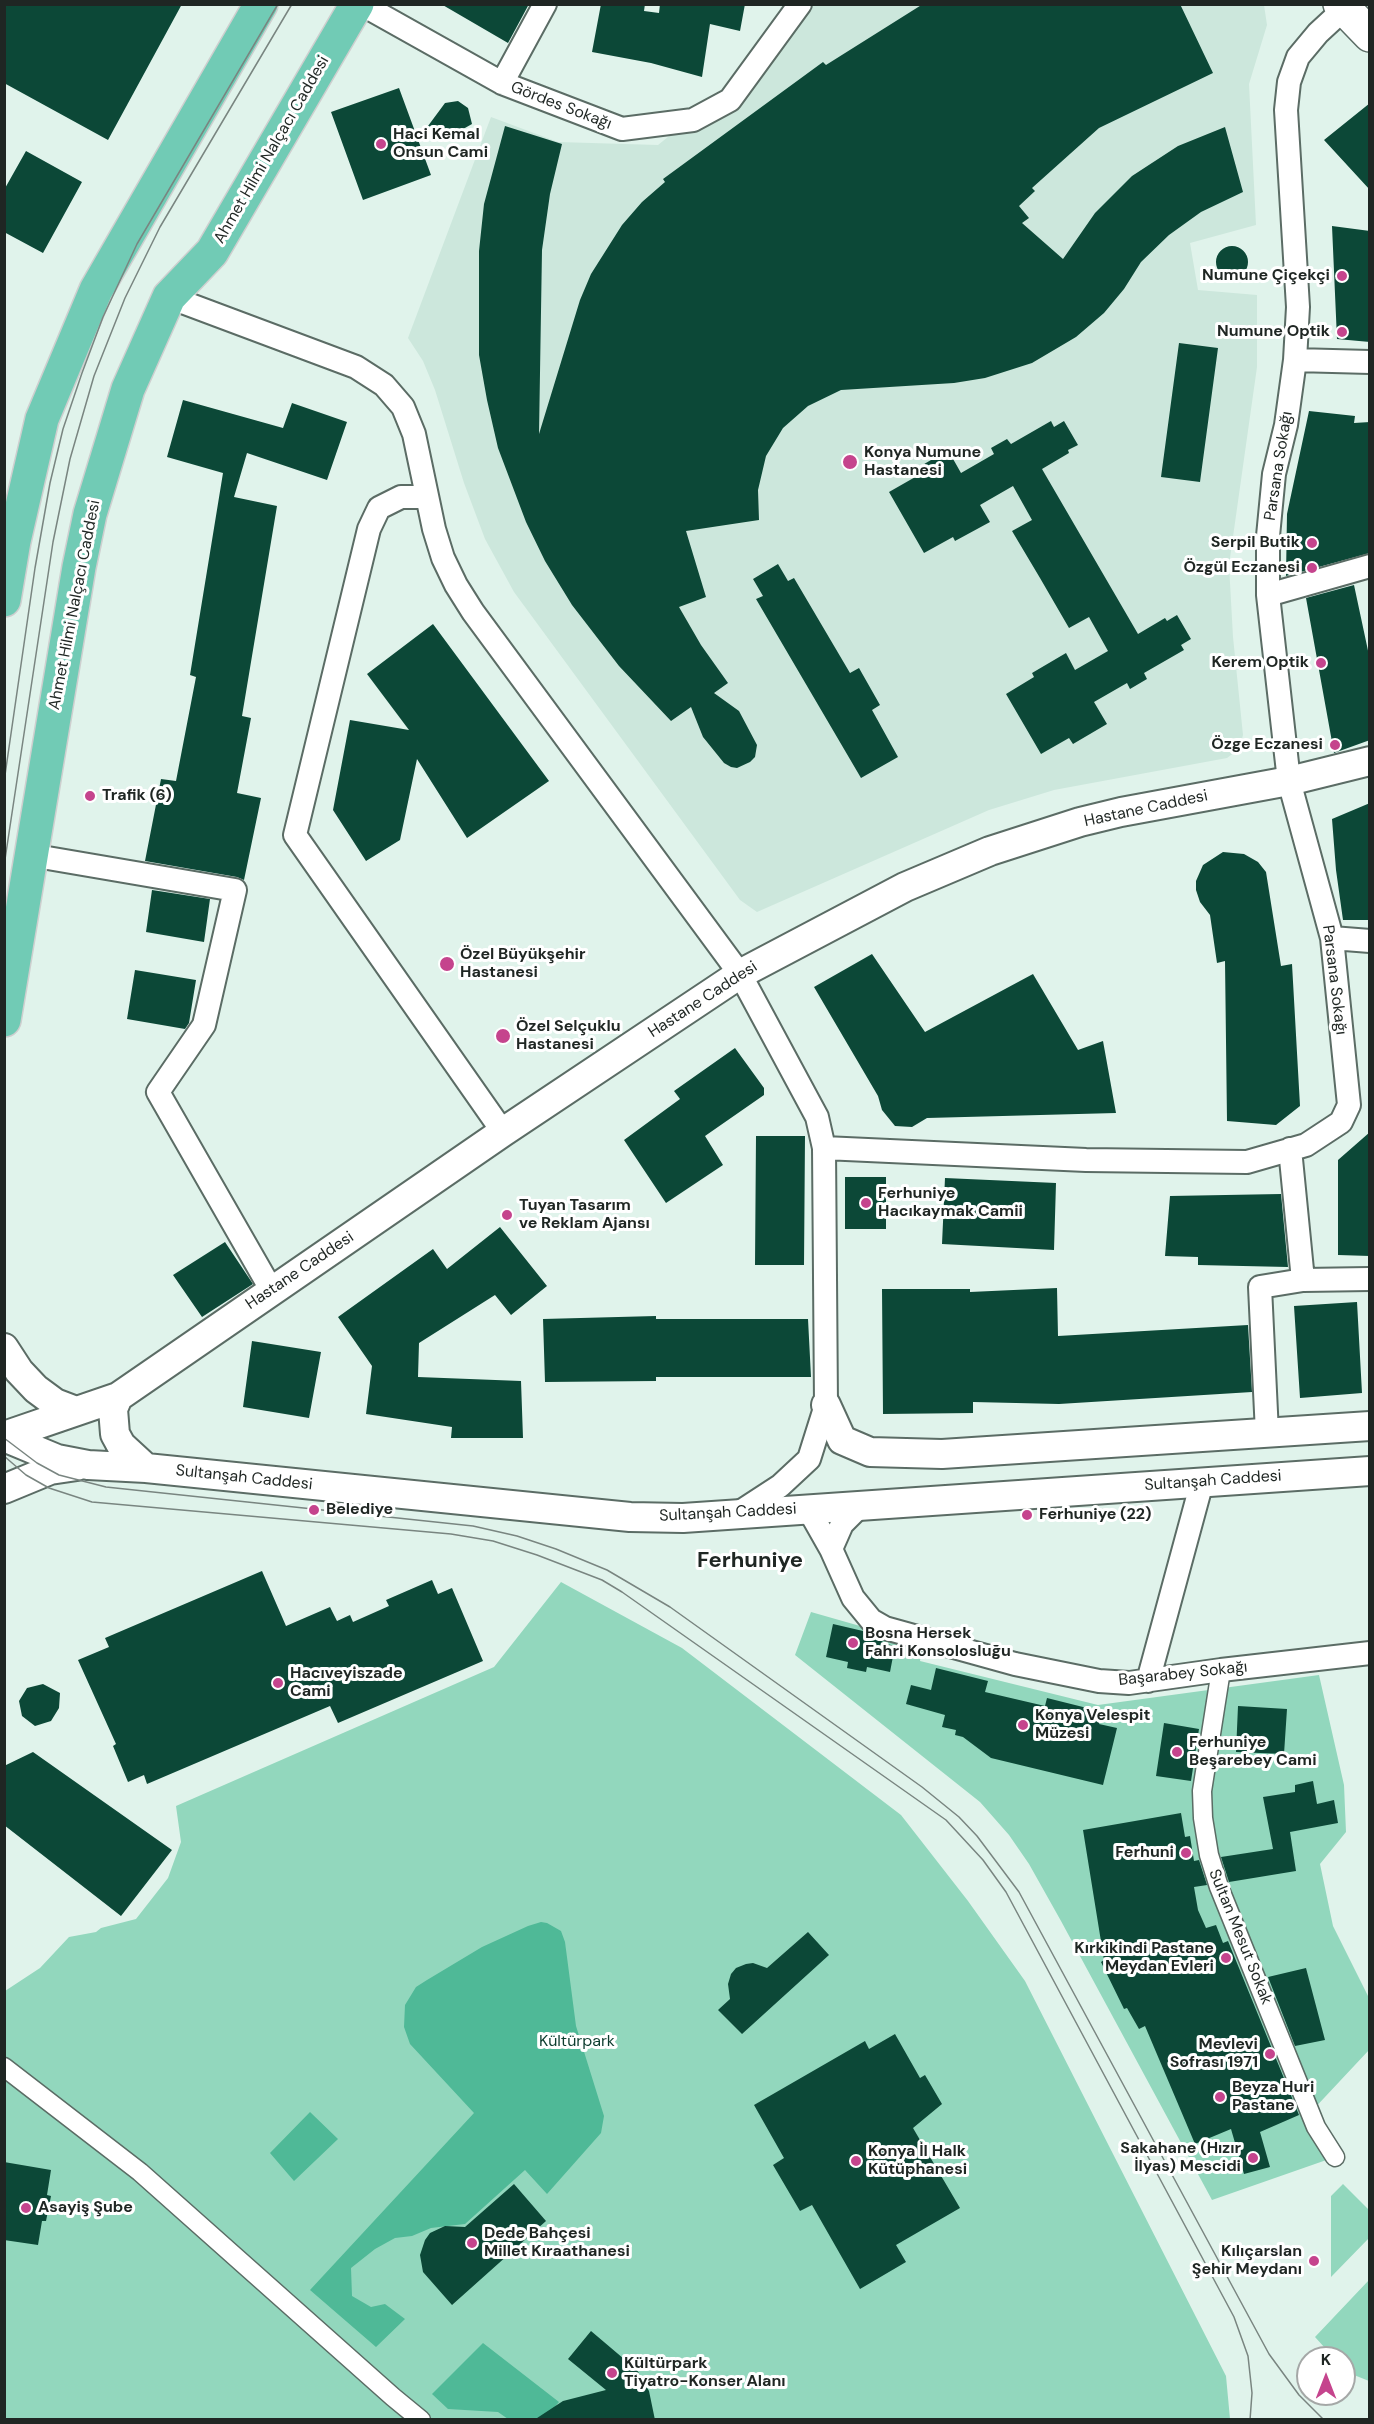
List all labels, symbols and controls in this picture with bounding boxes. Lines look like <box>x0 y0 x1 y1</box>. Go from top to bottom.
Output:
street label: Ahmet Hilmi Nalçacı Caddesi <box>210 53 334 247</box>
street label: Gördes Sokağı <box>508 78 614 134</box>
place label: Haci Kemal Onsun Cami <box>393 125 488 163</box>
marker: Haci Kemal Onsun Cami <box>374 137 388 151</box>
place label: Numune Çiçekçi <box>1202 266 1330 286</box>
marker: Numune Çiçekçi <box>1335 269 1349 283</box>
place label: Numune Optik <box>1217 322 1330 342</box>
marker: Numune Optik <box>1335 325 1349 339</box>
street label: Parsana Sokağı <box>1261 410 1297 522</box>
place label: Konya Numune Hastanesi <box>864 443 981 481</box>
marker: Konya Numune Hastanesi <box>841 453 859 471</box>
street label: Ahmet Hilmi Nalçacı Caddesi <box>45 498 105 712</box>
place label: Serpil Butik <box>1211 533 1300 553</box>
marker: Serpil Butik <box>1305 536 1319 550</box>
place label: Özgül Eczanesi <box>1184 558 1300 578</box>
marker: Özgül Eczanesi <box>1305 561 1319 575</box>
place label: Kerem Optik <box>1211 653 1309 673</box>
marker: Kerem Optik <box>1314 656 1328 670</box>
place label: Özge Eczanesi <box>1211 735 1323 755</box>
marker: Özge Eczanesi <box>1328 738 1342 752</box>
place label: Trafik (6) <box>102 786 172 806</box>
street label: Hastane Caddesi <box>1082 787 1210 831</box>
marker: Trafik (6) <box>83 789 97 803</box>
street label: Parsana Sokağı <box>1318 924 1350 1036</box>
place label: Özel Büyükşehir Hastanesi <box>460 945 585 983</box>
marker: Özel Büyükşehir Hastanesi <box>438 955 456 973</box>
street label: Hastane Caddesi <box>645 958 761 1042</box>
place label: Özel Selçuklu Hastanesi <box>516 1017 621 1055</box>
marker: Özel Selçuklu Hastanesi <box>494 1027 512 1045</box>
place label: Ferhuniye Hacıkaymak Camii <box>878 1184 1023 1222</box>
place label: Tuyan Tasarım ve Reklam Ajansı <box>519 1196 650 1234</box>
marker: Ferhuniye Hacıkaymak Camii <box>859 1196 873 1210</box>
marker: Tuyan Tasarım ve Reklam Ajansı <box>500 1208 514 1222</box>
street label: Hastane Caddesi <box>242 1228 358 1314</box>
street label: Sultanşah Caddesi <box>175 1461 313 1495</box>
street label: Sultanşah Caddesi <box>1144 1467 1282 1495</box>
place label: Belediye <box>326 1500 393 1520</box>
street label: Sultanşah Caddesi <box>659 1500 797 1526</box>
marker: Belediye <box>307 1503 321 1517</box>
place label: Ferhuniye (22) <box>1039 1505 1151 1525</box>
marker: Ferhuniye (22) <box>1020 1508 1034 1522</box>
district label: Ferhuniye <box>697 1548 803 1574</box>
place label: Bosna Hersek Fahri Konsolosluğu <box>865 1624 1011 1662</box>
marker: Bosna Hersek Fahri Konsolosluğu <box>846 1636 860 1650</box>
street label: Başarabey Sokağı <box>1118 1658 1248 1690</box>
place label: Hacıveyiszade Cami <box>290 1664 403 1702</box>
marker: Hacıveyiszade Cami <box>271 1676 285 1690</box>
place label: Konya Velespit Müzesi <box>1035 1706 1150 1744</box>
marker: Konya Velespit Müzesi <box>1016 1718 1030 1732</box>
place label: Ferhuniye Beşarebey Cami <box>1189 1733 1317 1771</box>
marker: Ferhuniye Beşarebey Cami <box>1170 1745 1184 1759</box>
place label: Ferhuni <box>1115 1843 1174 1863</box>
marker: Ferhuni <box>1179 1846 1193 1860</box>
street label: Sultan Mesut Sokak <box>1204 1867 1276 2007</box>
place label: Kırkikindi Pastane Meydan Evleri <box>1074 1939 1214 1977</box>
marker: Kırkikindi Pastane Meydan Evleri <box>1219 1951 1233 1965</box>
park label: Kültürpark <box>539 2032 615 2052</box>
place label: Mevlevi Sofrası 1971 <box>1170 2035 1258 2073</box>
marker: Mevlevi Sofrası 1971 <box>1263 2047 1277 2061</box>
place label: Beyza Huri Pastane <box>1232 2078 1314 2116</box>
marker: Beyza Huri Pastane <box>1213 2090 1227 2104</box>
place label: Sakahane (Hızır İlyas) Mescidi <box>1120 2139 1241 2177</box>
place label: Konya İl Halk Kütüphanesi <box>868 2142 967 2180</box>
marker: Sakahane (Hızır İlyas) Mescidi <box>1246 2151 1260 2165</box>
marker: Konya İl Halk Kütüphanesi <box>849 2154 863 2168</box>
place label: Asayiş Şube <box>38 2198 133 2218</box>
marker: Asayiş Şube <box>19 2201 33 2215</box>
place label: Dede Bahçesi Millet Kıraathanesi <box>484 2224 630 2262</box>
marker: Dede Bahçesi Millet Kıraathanesi <box>465 2236 479 2250</box>
place label: Kılıçarslan Şehir Meydanı <box>1192 2242 1302 2280</box>
marker: Kılıçarslan Şehir Meydanı <box>1307 2254 1321 2268</box>
north arrow <box>1296 2346 1356 2406</box>
text: K <box>1321 2349 1331 2370</box>
place label: Kültürpark Tiyatro-Konser Alanı <box>624 2354 786 2392</box>
marker: Kültürpark Tiyatro-Konser Alanı <box>605 2366 619 2380</box>

